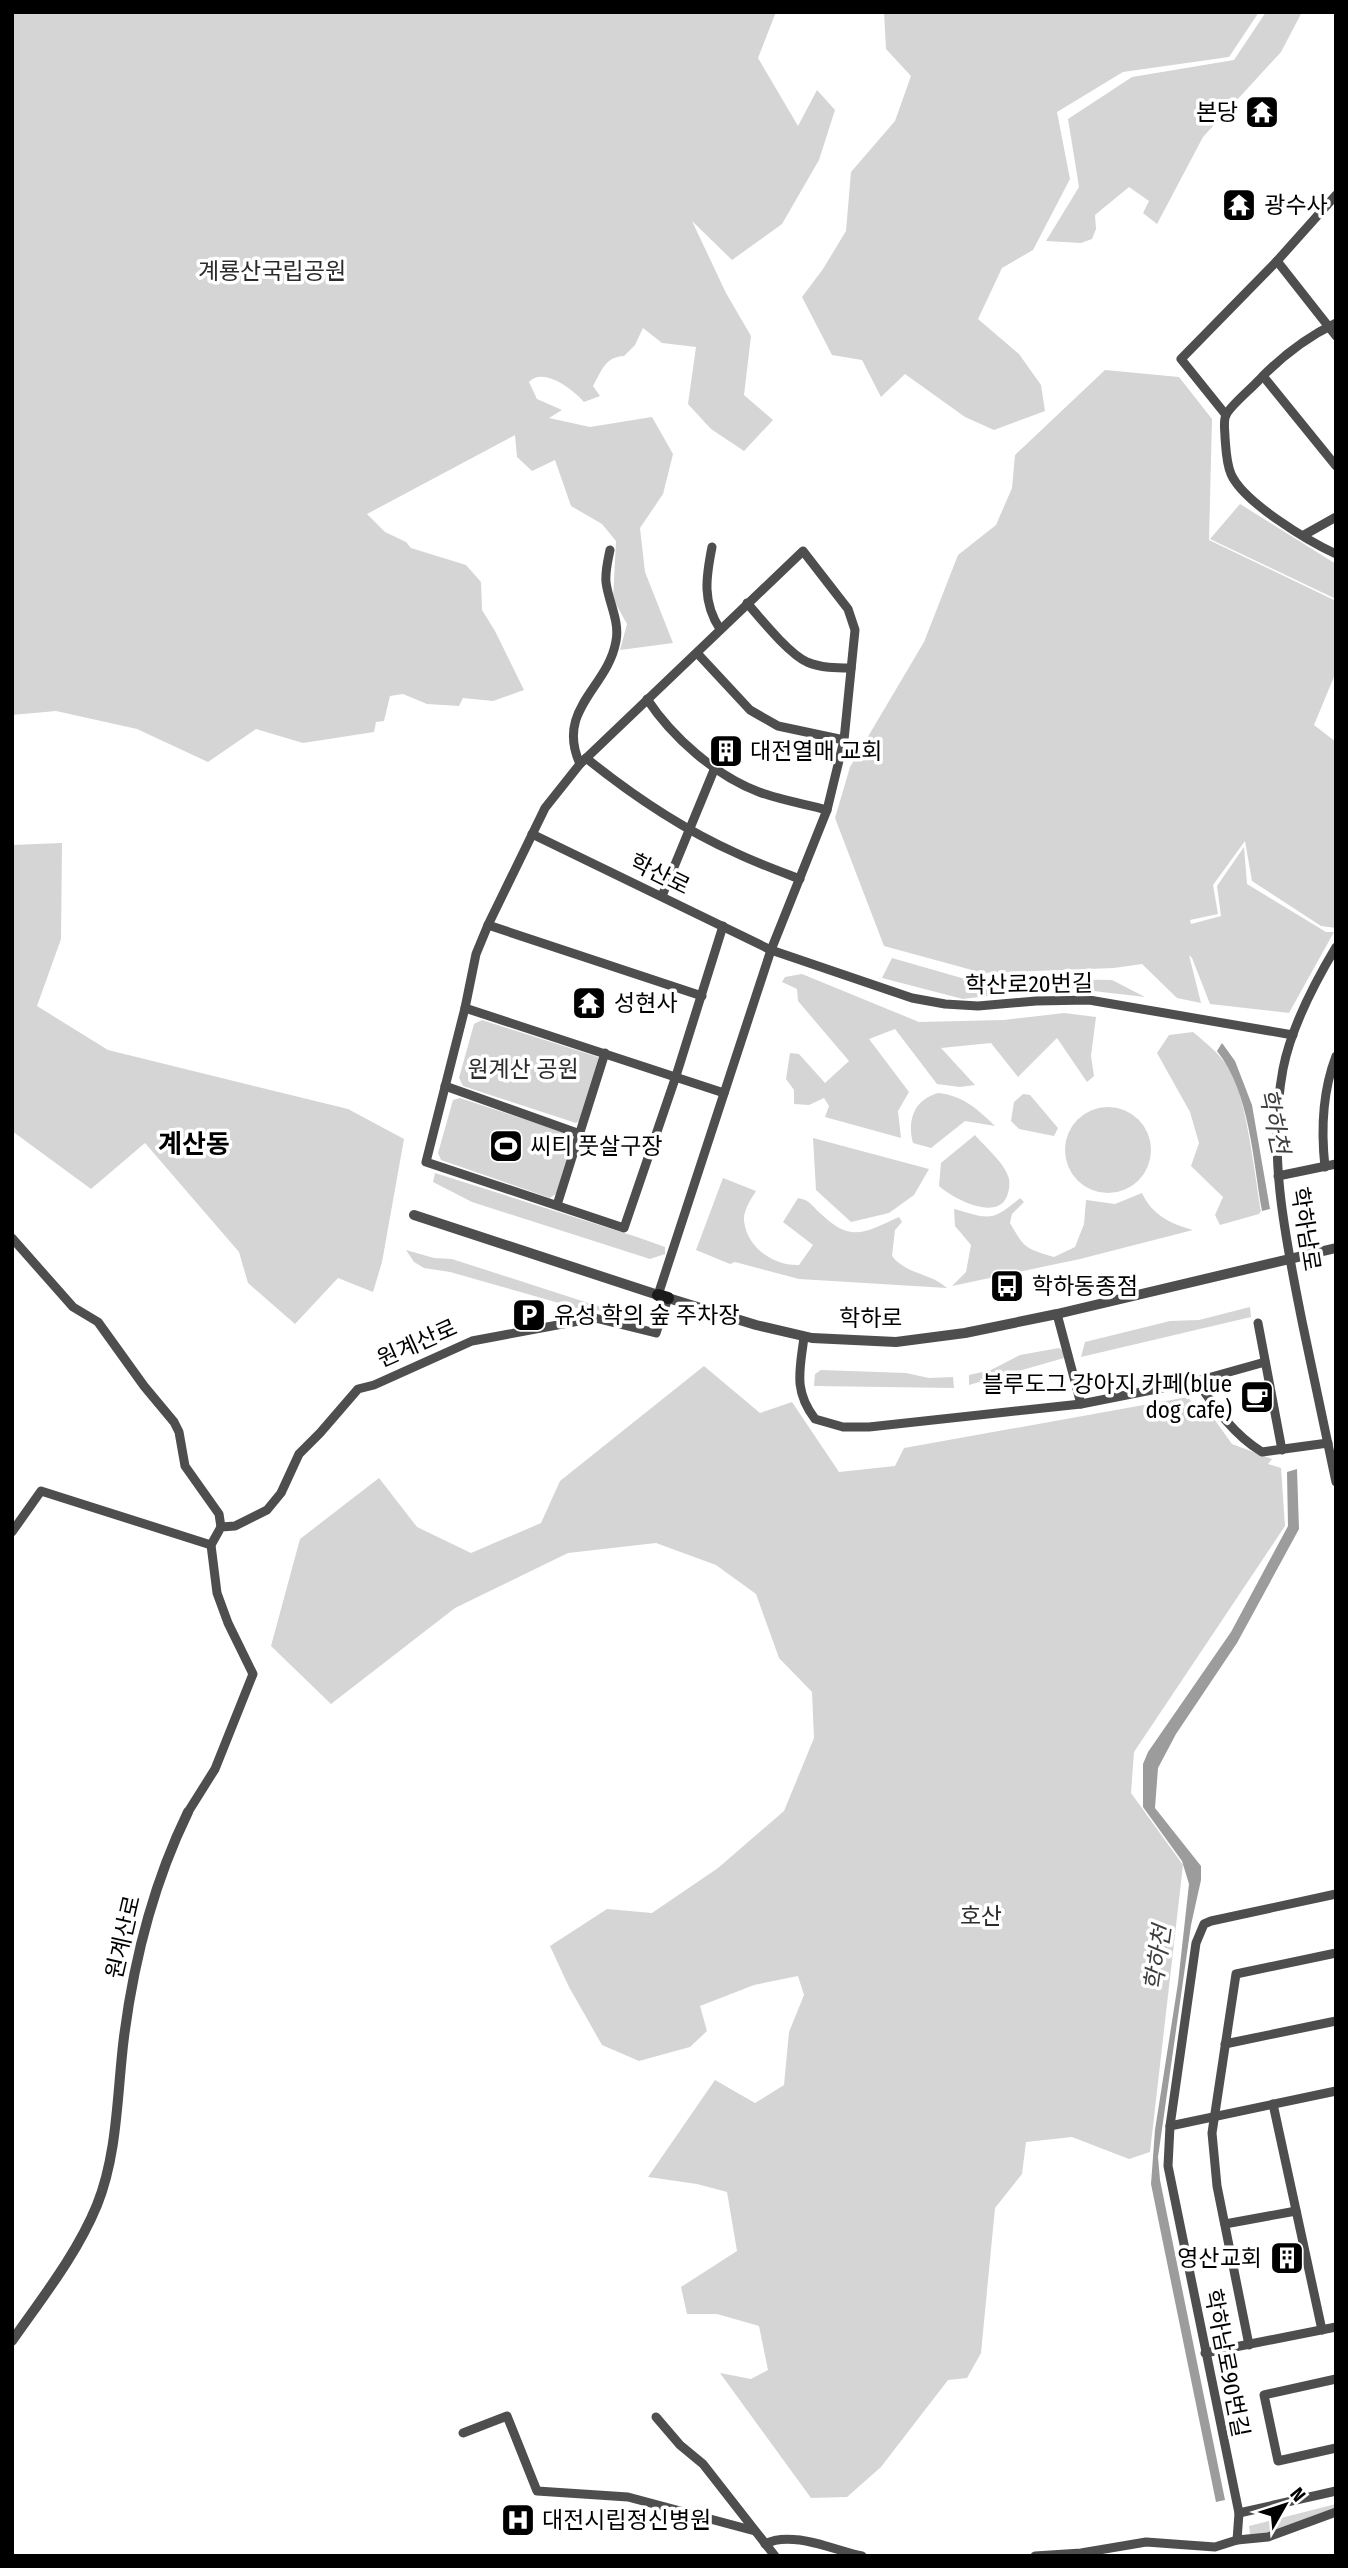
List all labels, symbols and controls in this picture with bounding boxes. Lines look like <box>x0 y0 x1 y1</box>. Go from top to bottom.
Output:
temple icon: 본당 <box>1243 93 1281 131</box>
place label: 본당 <box>1196 98 1238 126</box>
temple icon: 광수사 <box>1220 186 1258 224</box>
place label: 광수사 <box>1264 191 1327 219</box>
park label: 계룡산국립공원 <box>198 257 346 285</box>
building icon: 대전열매 교회 <box>707 732 745 770</box>
place label: 대전열매 교회 <box>750 737 882 765</box>
street label: 학산로 <box>625 848 695 900</box>
street label: 학산로20번길 <box>965 969 1093 999</box>
temple icon: 성현사 <box>570 984 608 1022</box>
place label: 성현사 <box>614 989 677 1017</box>
park label: 원계산 공원 <box>467 1055 579 1083</box>
water label: 학하천 <box>1253 1086 1295 1159</box>
sports icon: 씨티 풋살구장 <box>487 1127 525 1165</box>
district label: 계산동 <box>158 1129 230 1160</box>
place label: 씨티 풋살구장 <box>530 1132 662 1160</box>
street label: 학하남로 <box>1286 1185 1326 1273</box>
bus stop icon: 학하동종점 <box>988 1267 1026 1305</box>
place label: 학하동종점 <box>1032 1272 1138 1300</box>
parking icon: 유성 학의 숲 주차장 <box>510 1296 548 1334</box>
place label: 유성 학의 숲 주차장 <box>554 1301 740 1329</box>
street label: 학하로 <box>839 1304 903 1332</box>
street label: 원계산로 <box>373 1313 461 1373</box>
place label: 블루도그 강아지 카페(blue dog cafe) <box>982 1370 1232 1424</box>
cafe icon: 블루도그 강아지 카페(blue dog cafe) <box>1238 1378 1276 1416</box>
street label: 원계산로 <box>100 1893 146 1981</box>
park label: 호산 <box>960 1902 1002 1930</box>
water label: 학하천 <box>1140 1920 1177 1993</box>
building icon: 영산교회 <box>1268 2239 1306 2277</box>
place label: 영산교회 <box>1177 2244 1262 2272</box>
street label: 학하남로90번길 <box>1199 2287 1255 2439</box>
north arrow <box>1250 2470 1320 2540</box>
text: N <box>1285 2483 1310 2506</box>
hospital icon: 대전시립정신병원 <box>499 2501 537 2539</box>
place label: 대전시립정신병원 <box>542 2506 711 2534</box>

